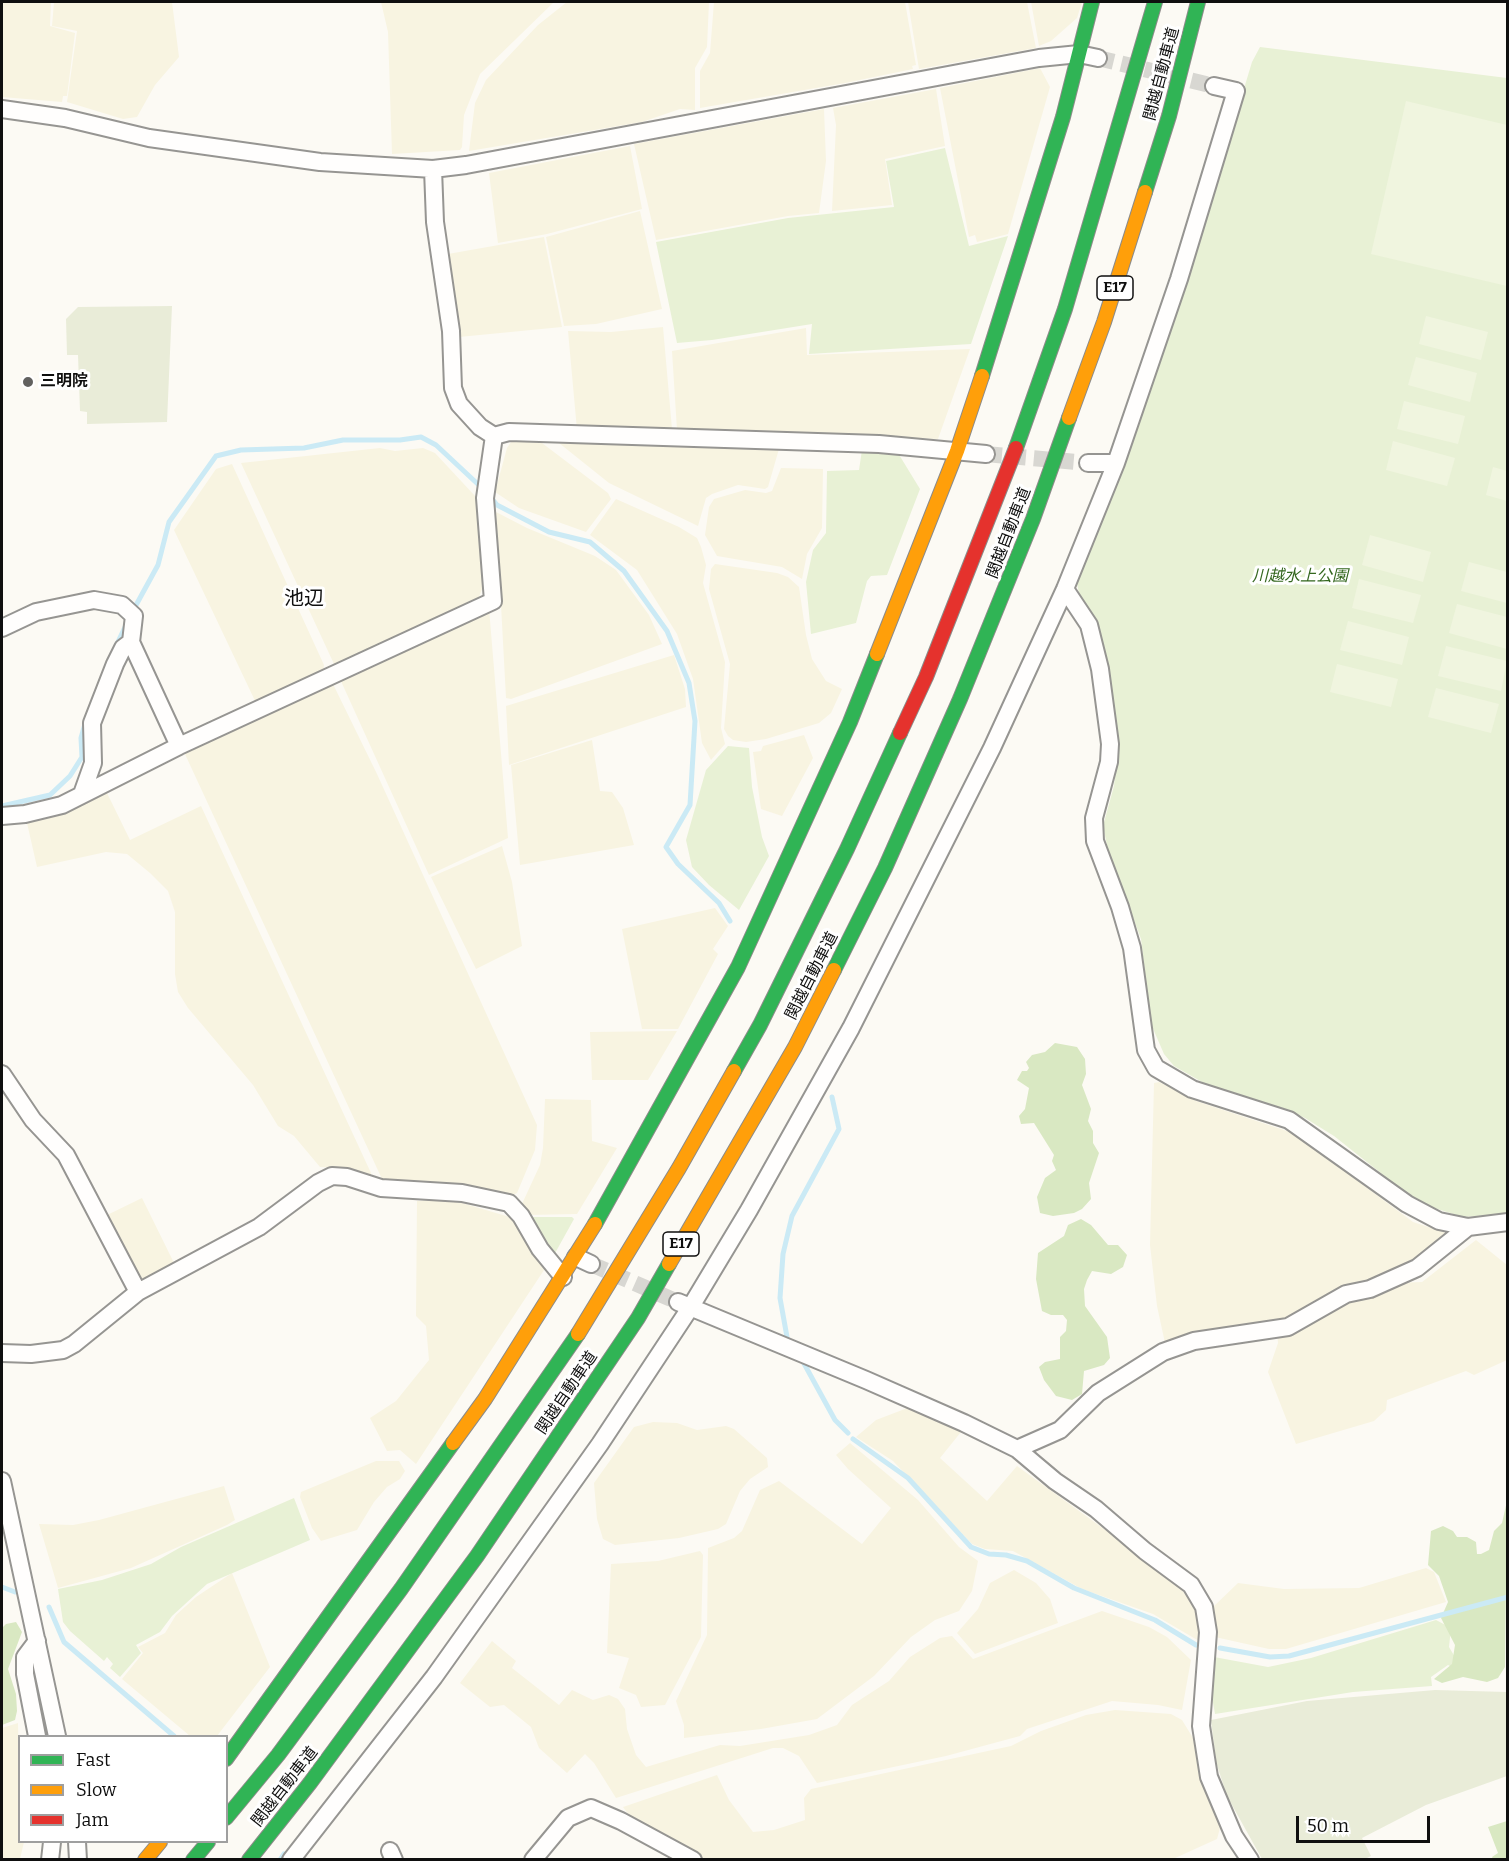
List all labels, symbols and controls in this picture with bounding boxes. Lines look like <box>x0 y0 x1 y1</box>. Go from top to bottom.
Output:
street label: 関越自動車道 <box>1140 25 1184 123</box>
road number: E17 <box>1097 276 1133 300</box>
place label: 三明院 <box>40 372 88 392</box>
marker: 三明院 <box>21 375 35 389</box>
street label: 関越自動車道 <box>983 485 1035 581</box>
park label: 川越水上公園 <box>1252 567 1348 587</box>
district label: 池辺 <box>284 587 324 611</box>
street label: 関越自動車道 <box>782 929 842 1023</box>
road number: E17 <box>663 1232 699 1256</box>
street label: 関越自動車道 <box>532 1348 602 1438</box>
legend <box>18 1735 228 1843</box>
street label: 関越自動車道 <box>248 1743 322 1831</box>
text: Fast <box>76 1749 111 1771</box>
text: Slow <box>76 1779 116 1801</box>
scale bar <box>1299 1804 1432 1842</box>
text: Jam <box>76 1809 109 1831</box>
text: 50 m <box>1307 1815 1349 1837</box>

